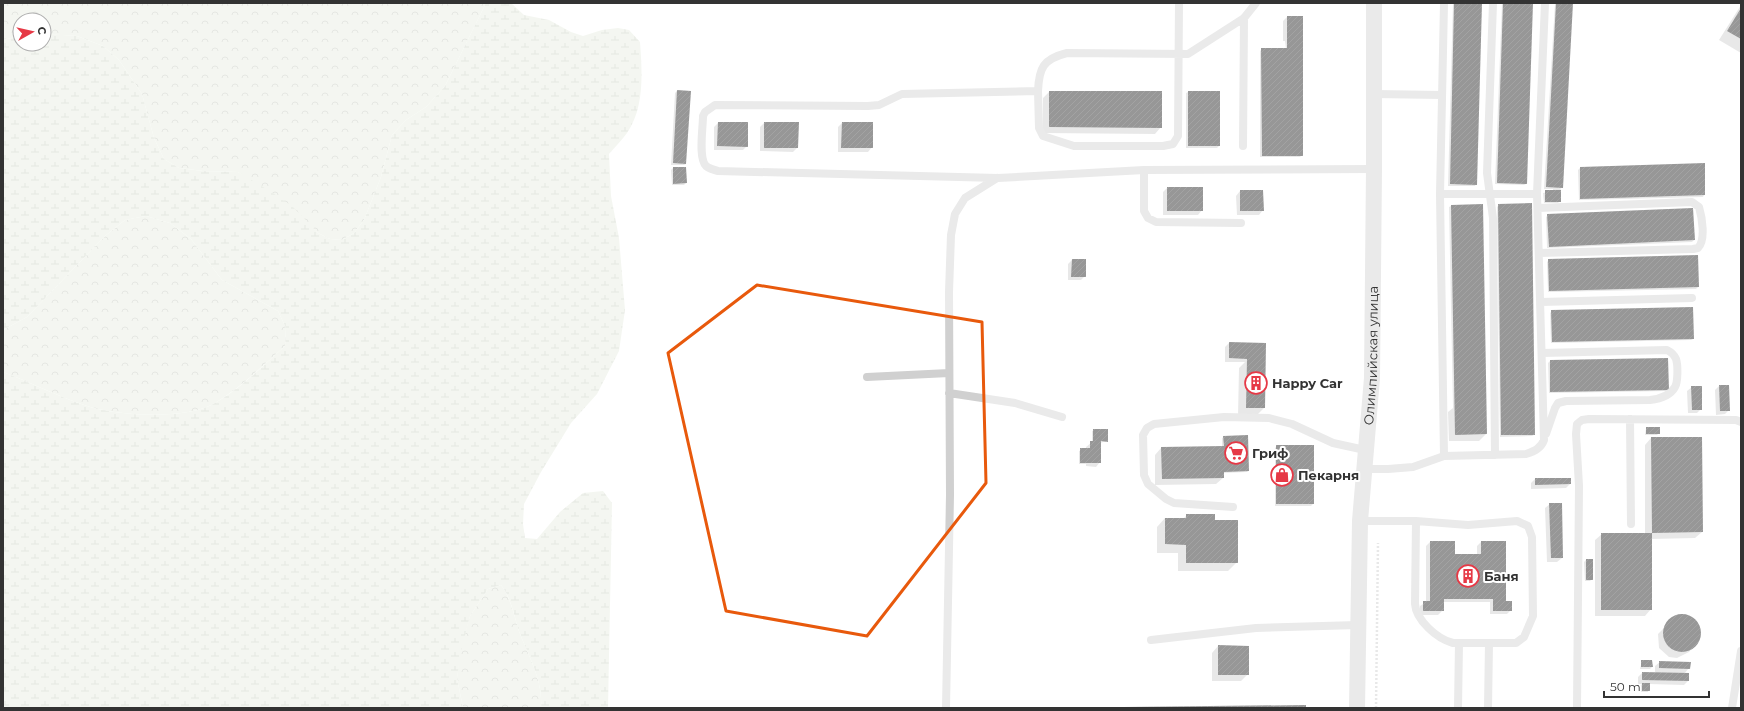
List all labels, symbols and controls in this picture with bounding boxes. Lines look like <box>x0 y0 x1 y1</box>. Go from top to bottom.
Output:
north arrow <box>12 12 52 52</box>
text: С <box>34 26 49 36</box>
street label: Олимпийская улица <box>1360 286 1381 426</box>
building icon: Happy Car <box>1243 370 1269 396</box>
place label: Happy Car <box>1272 375 1343 391</box>
supermarket icon: Гриф <box>1223 440 1249 466</box>
place label: Гриф <box>1252 445 1288 461</box>
shop icon: Пекарня <box>1269 462 1295 488</box>
place label: Пекарня <box>1298 467 1359 483</box>
building icon: Баня <box>1455 563 1481 589</box>
place label: Баня <box>1484 568 1519 584</box>
scale bar <box>1604 673 1709 699</box>
text: 50 m <box>1610 679 1641 694</box>

